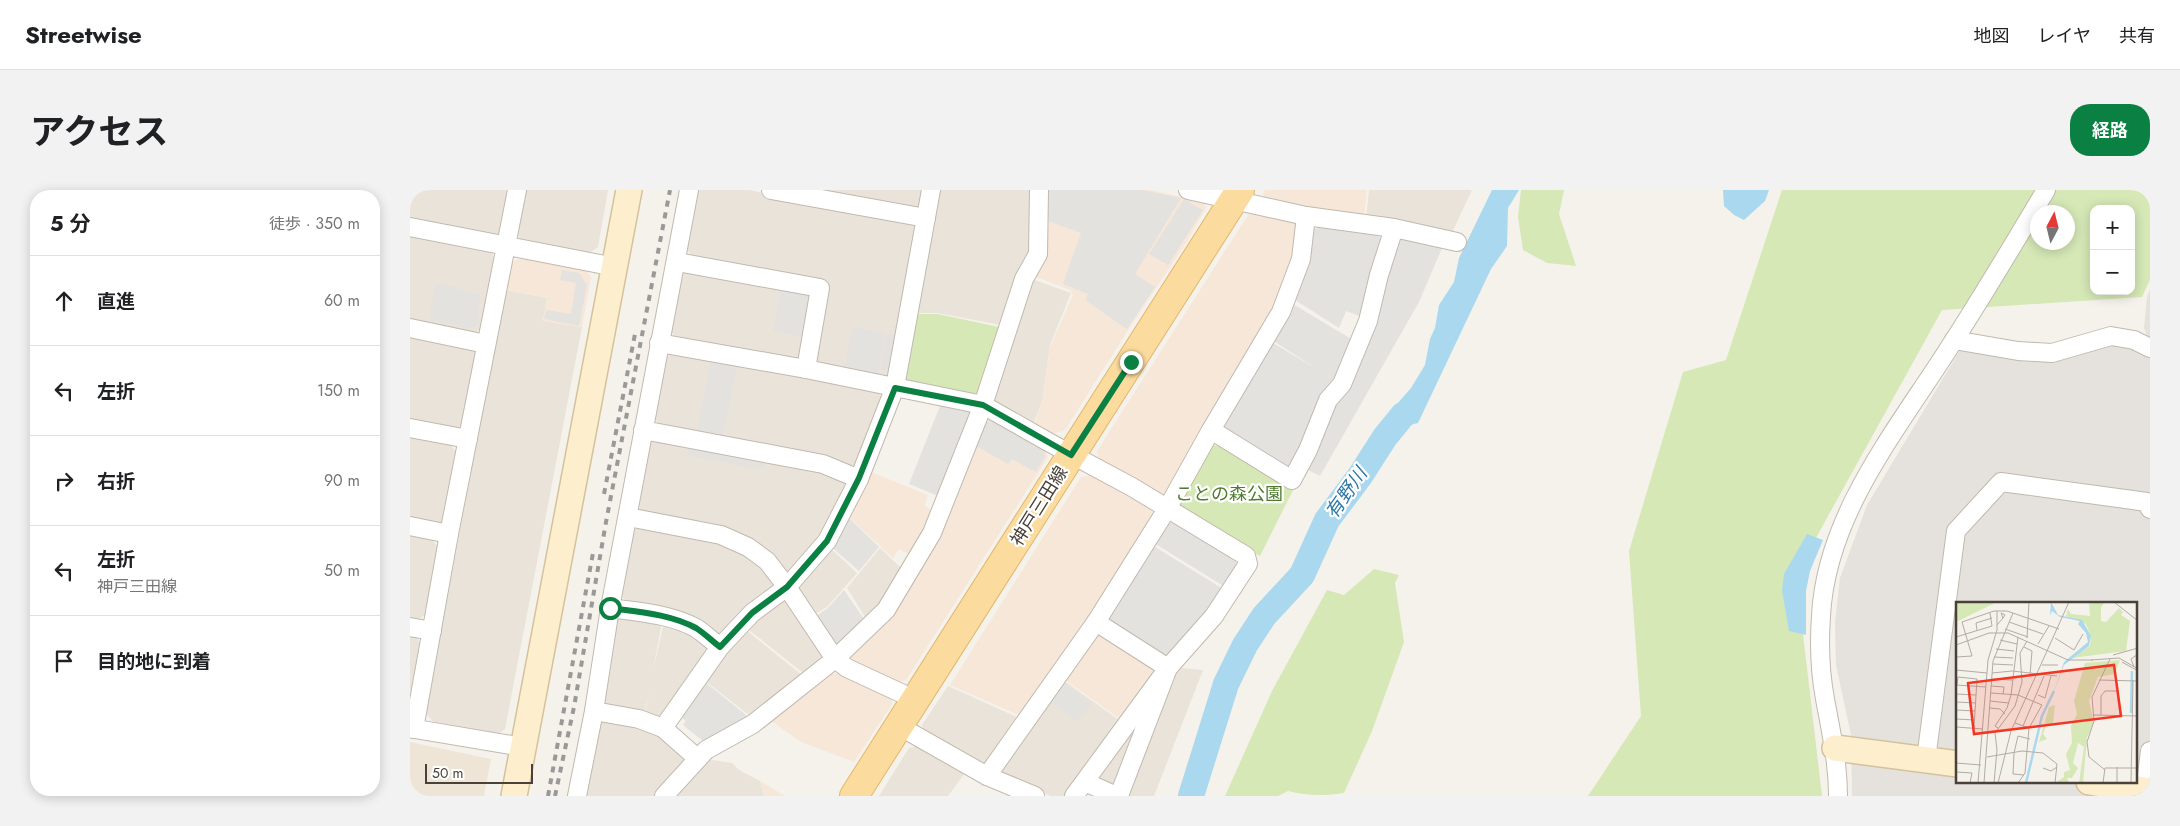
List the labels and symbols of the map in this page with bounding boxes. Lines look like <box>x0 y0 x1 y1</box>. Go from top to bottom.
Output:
north arrow <box>2030 205 2075 250</box>
route end <box>1120 351 1143 374</box>
water label: 有野川 <box>1319 460 1375 524</box>
street label: 神戸三田線 <box>1004 461 1074 551</box>
park label: ことの森公園 <box>1175 481 1283 507</box>
route start <box>599 597 622 620</box>
inset map <box>1956 602 2138 784</box>
scale bar <box>425 761 532 784</box>

